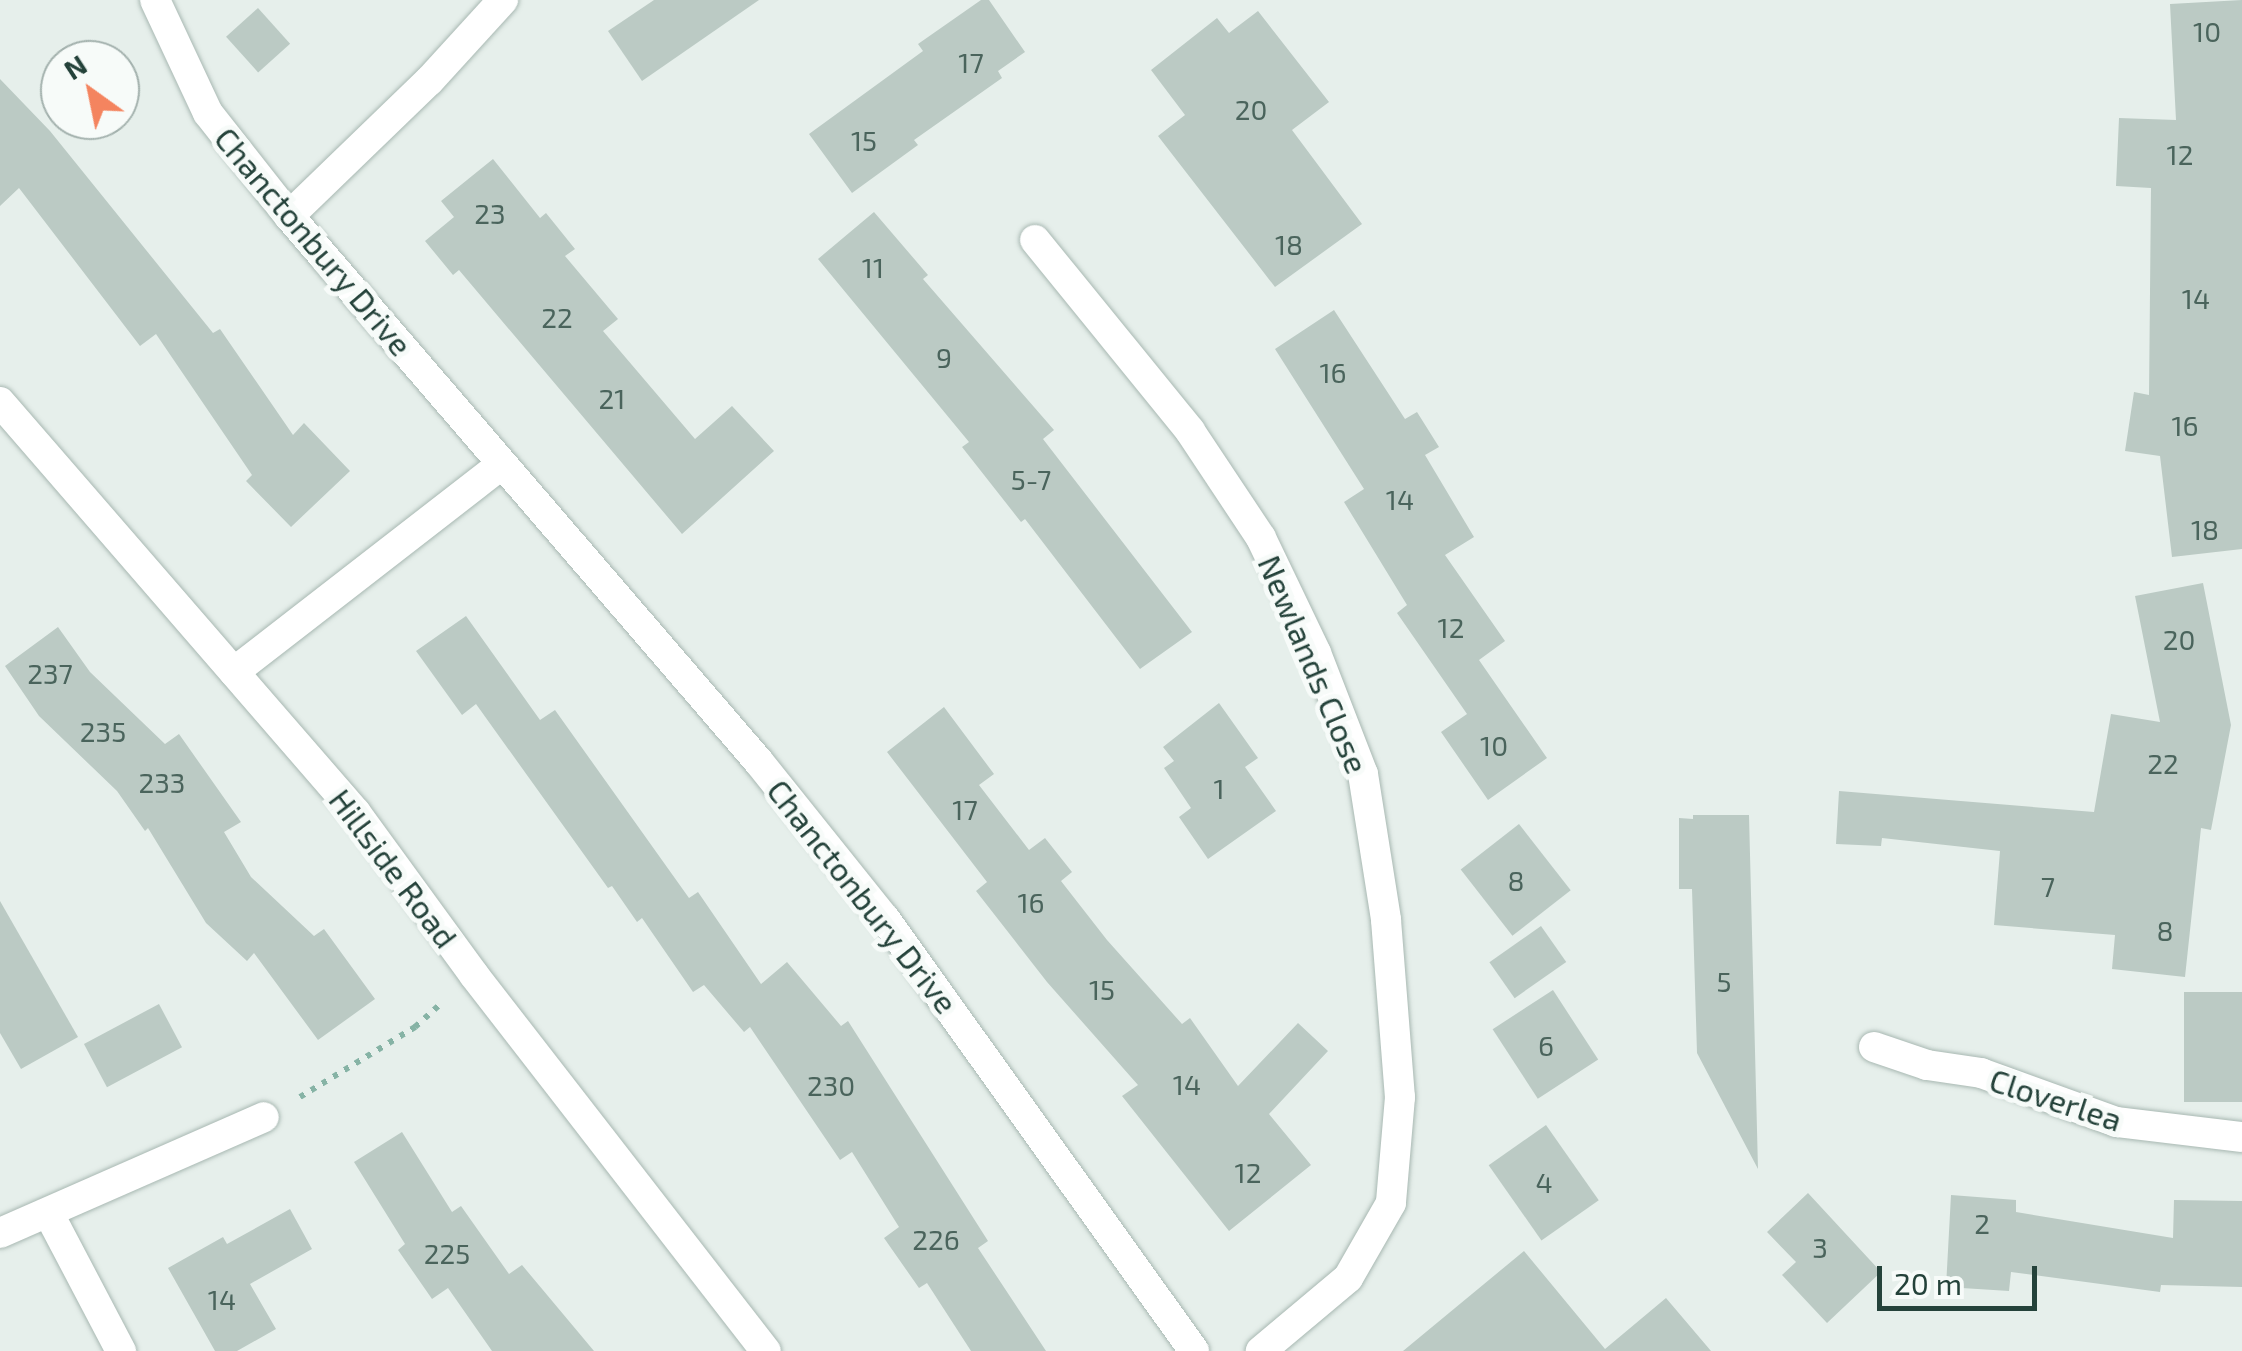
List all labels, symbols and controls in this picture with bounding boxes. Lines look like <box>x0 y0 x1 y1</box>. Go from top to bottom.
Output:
house number: 10 <box>2193 14 2221 48</box>
north arrow <box>40 40 140 140</box>
house number: 17 <box>958 45 984 79</box>
text: N <box>57 47 92 86</box>
house number: 20 <box>1235 92 1267 126</box>
street label: Chanctonbury Drive <box>207 119 421 363</box>
house number: 15 <box>851 123 877 157</box>
house number: 12 <box>2167 137 2193 171</box>
house number: 23 <box>474 196 506 230</box>
house number: 18 <box>1275 227 1303 261</box>
house number: 11 <box>862 250 884 284</box>
house number: 14 <box>2182 281 2210 315</box>
house number: 22 <box>541 300 573 334</box>
house number: 9 <box>936 340 952 374</box>
house number: 16 <box>1319 355 1347 389</box>
house number: 21 <box>599 381 625 415</box>
house number: 16 <box>2171 408 2199 442</box>
house number: 5-7 <box>1011 462 1051 496</box>
house number: 14 <box>1386 482 1414 516</box>
house number: 18 <box>2191 512 2219 546</box>
street label: Newlands Close <box>1251 549 1377 779</box>
house number: 12 <box>1438 610 1464 644</box>
house number: 20 <box>2163 622 2195 656</box>
house number: 237 <box>27 656 73 690</box>
house number: 235 <box>80 714 126 748</box>
house number: 10 <box>1480 728 1508 762</box>
house number: 22 <box>2147 746 2179 780</box>
house number: 233 <box>139 765 185 799</box>
street label: Chanctonbury Drive <box>760 771 966 1021</box>
house number: 1 <box>1213 771 1225 805</box>
street label: Hillside Road <box>322 781 466 955</box>
house number: 17 <box>952 792 978 826</box>
house number: 8 <box>1508 863 1524 897</box>
house number: 7 <box>2041 869 2055 903</box>
house number: 16 <box>1017 885 1045 919</box>
house number: 8 <box>2157 913 2173 947</box>
house number: 5 <box>1716 964 1732 998</box>
house number: 15 <box>1089 972 1115 1006</box>
house number: 6 <box>1538 1028 1554 1062</box>
street label: Cloverlea <box>1985 1060 2127 1138</box>
house number: 14 <box>1173 1067 1201 1101</box>
house number: 230 <box>807 1068 855 1102</box>
house number: 12 <box>1235 1155 1261 1189</box>
house number: 4 <box>1535 1165 1553 1199</box>
house number: 2 <box>1974 1206 1990 1240</box>
house number: 226 <box>912 1222 960 1256</box>
house number: 3 <box>1812 1230 1828 1264</box>
house number: 225 <box>424 1236 470 1270</box>
scale bar <box>1882 1246 2042 1308</box>
text: 20 m <box>1894 1265 1962 1301</box>
house number: 14 <box>208 1282 236 1316</box>

